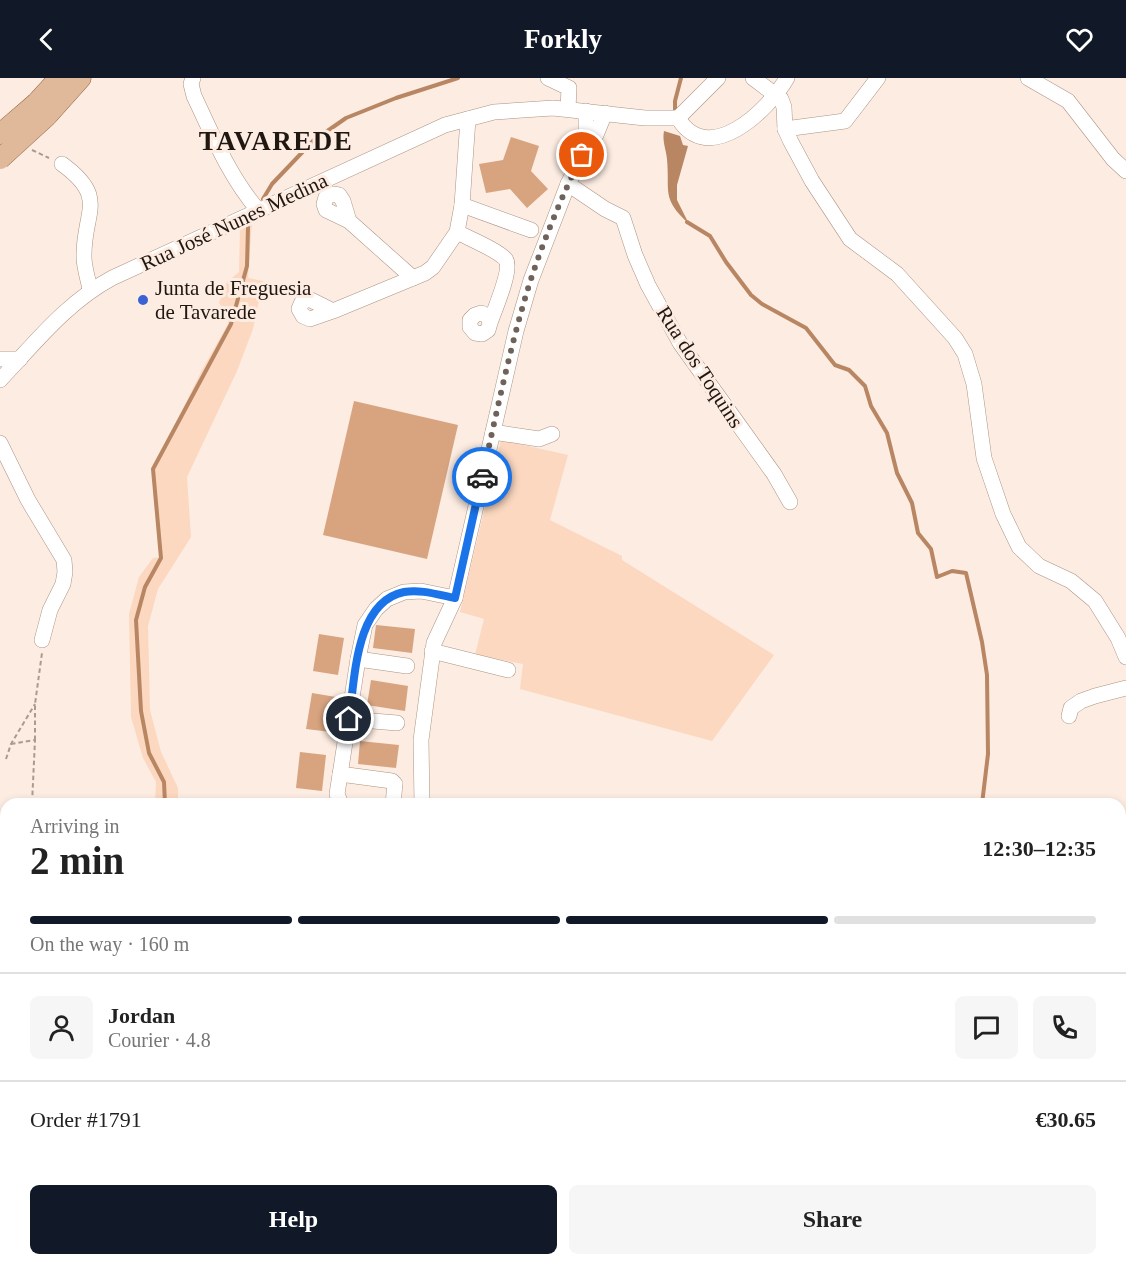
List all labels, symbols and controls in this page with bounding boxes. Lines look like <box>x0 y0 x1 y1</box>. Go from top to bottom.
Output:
icon: back <box>30 23 63 56</box>
icon: heart <box>1063 23 1096 56</box>
text: Forkly <box>524 24 602 54</box>
district label: TAVAREDE <box>199 126 353 156</box>
pin <box>556 129 607 180</box>
icon: bag <box>565 138 598 171</box>
street label: Rua José Nunes Medina <box>137 168 332 276</box>
place label: Junta de Freguesia de Tavarede <box>155 276 312 324</box>
marker: Junta de Freguesia de Tavarede <box>136 293 150 307</box>
street label: Rua dos Toquins <box>652 302 748 432</box>
courier <box>452 447 512 507</box>
icon: car <box>466 461 499 494</box>
pin <box>323 693 374 744</box>
icon: home <box>332 702 365 735</box>
text: Arriving in <box>30 815 119 837</box>
text: 12:30–12:35 <box>982 836 1096 861</box>
text: 2 min <box>30 839 124 882</box>
text: On the way · 160 m <box>30 933 189 955</box>
button: person <box>30 996 93 1059</box>
button: chat <box>955 996 1018 1059</box>
button: phone <box>1033 996 1096 1059</box>
text: Jordan <box>108 1003 175 1028</box>
text: Courier · 4.8 <box>108 1029 211 1051</box>
text: Order #1791 <box>30 1107 142 1132</box>
text: €30.65 <box>1036 1107 1096 1132</box>
button: Help <box>30 1185 557 1254</box>
button: Share <box>569 1185 1096 1254</box>

